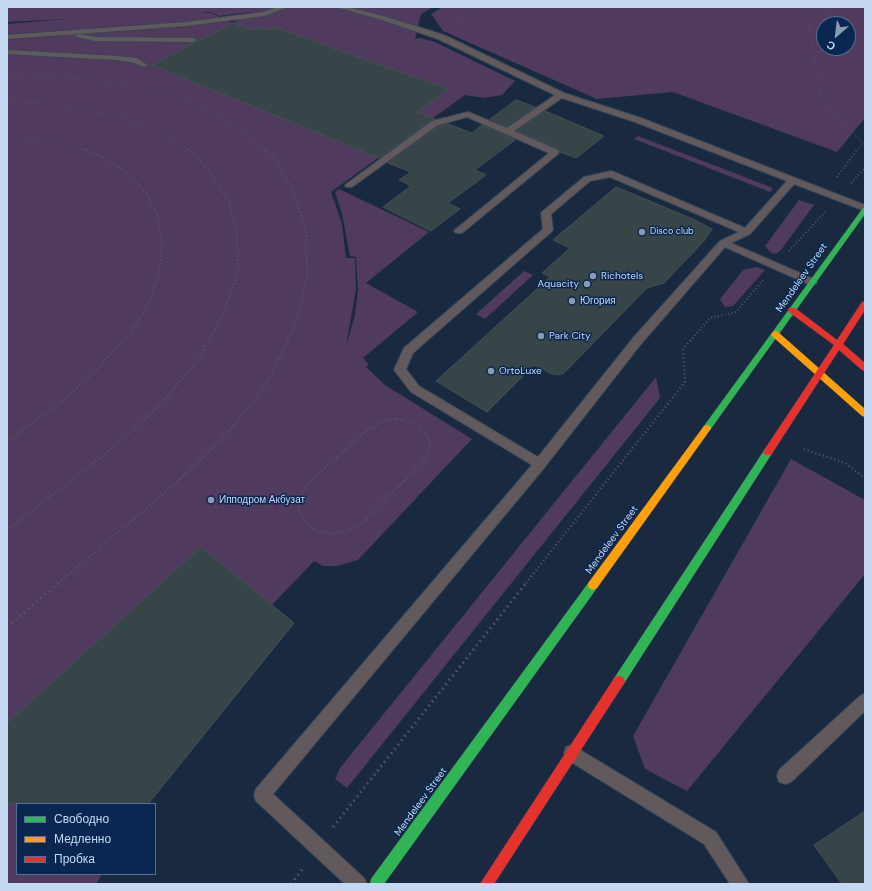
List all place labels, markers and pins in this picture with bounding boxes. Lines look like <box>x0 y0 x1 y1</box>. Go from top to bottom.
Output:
marker: Disco club <box>637 227 647 237</box>
place label: Disco club <box>650 227 694 237</box>
place label: Richotels <box>601 270 643 282</box>
marker: Richotels <box>588 271 598 281</box>
place label: Aquacity <box>538 278 579 290</box>
marker: Aquacity <box>582 279 592 289</box>
place label: Югория <box>580 295 616 307</box>
marker: Югория <box>567 296 577 306</box>
place label: Park City <box>549 330 590 342</box>
marker: Park City <box>536 331 546 341</box>
place label: OrtoLuxe <box>499 365 542 377</box>
marker: OrtoLuxe <box>486 366 496 376</box>
place label: Ипподром Акбузат <box>219 494 305 506</box>
marker: Ипподром Акбузат <box>206 495 216 505</box>

